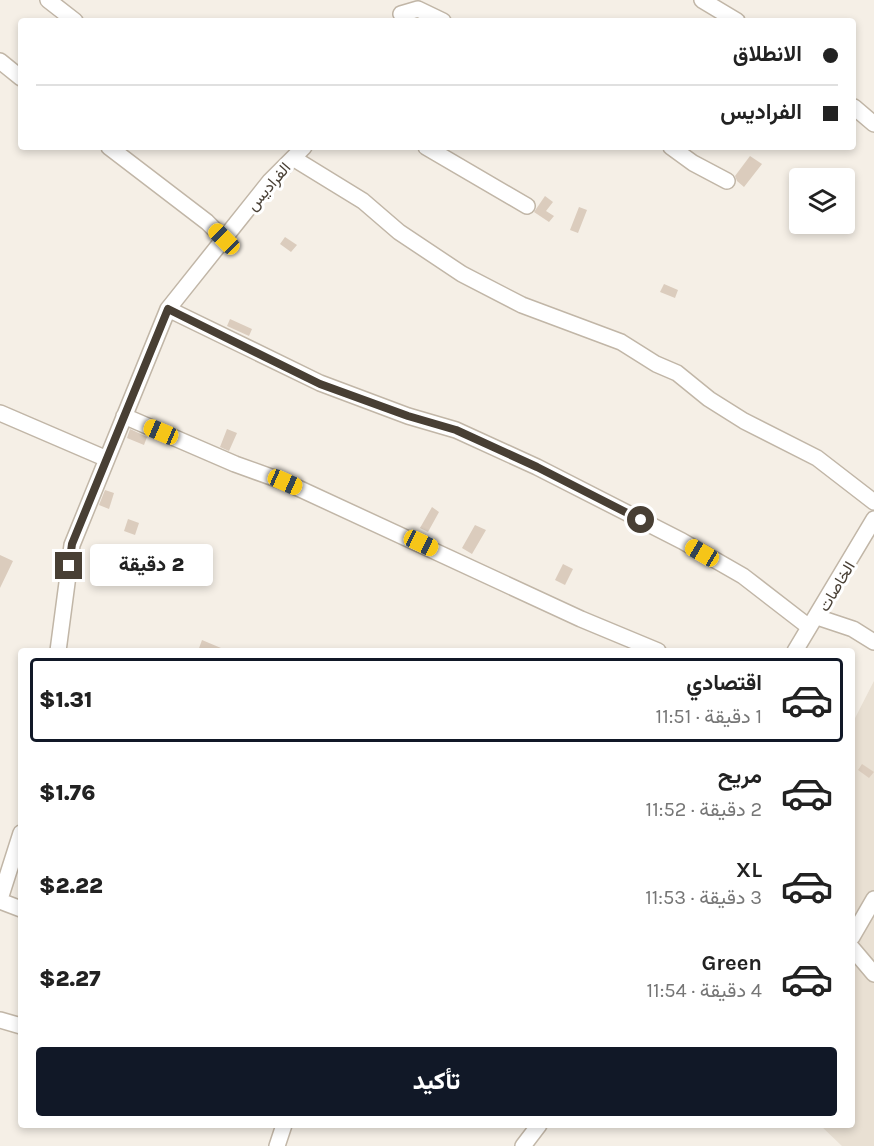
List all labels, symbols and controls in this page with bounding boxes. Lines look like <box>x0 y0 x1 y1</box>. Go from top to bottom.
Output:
text: الانطلاق <box>733 41 802 67</box>
text: الفراديس <box>720 99 802 125</box>
street label: الفراديس <box>242 158 295 215</box>
map controls <box>789 168 855 234</box>
button: layers <box>789 168 855 234</box>
car <box>205 220 243 258</box>
car <box>141 417 181 447</box>
car <box>265 466 305 498</box>
route start <box>627 506 654 533</box>
car <box>401 527 441 559</box>
car <box>682 536 722 570</box>
callout: 2 دقيقة <box>90 545 213 587</box>
route end <box>55 552 82 579</box>
text: 2 دقيقة <box>119 553 184 576</box>
street label: الخاصات <box>814 558 859 615</box>
text: اقتصادي <box>686 670 762 696</box>
icon: car <box>780 673 834 727</box>
text: $1.31 <box>39 687 92 713</box>
text: 1 دقيقة · 11:51 <box>656 705 762 728</box>
text: مريح <box>718 763 762 789</box>
icon: car <box>780 766 834 820</box>
text: $1.76 <box>39 780 95 806</box>
text: 2 دقيقة · 11:52 <box>646 798 762 821</box>
text: XL <box>736 857 762 883</box>
icon: car <box>780 859 834 913</box>
text: $2.22 <box>39 873 103 899</box>
text: 3 دقيقة · 11:53 <box>645 886 762 909</box>
text: Green <box>701 950 762 976</box>
icon: car <box>780 952 834 1006</box>
text: $2.27 <box>39 966 101 992</box>
text: 4 دقيقة · 11:54 <box>646 979 762 1002</box>
button: تأكيد <box>36 1047 837 1116</box>

